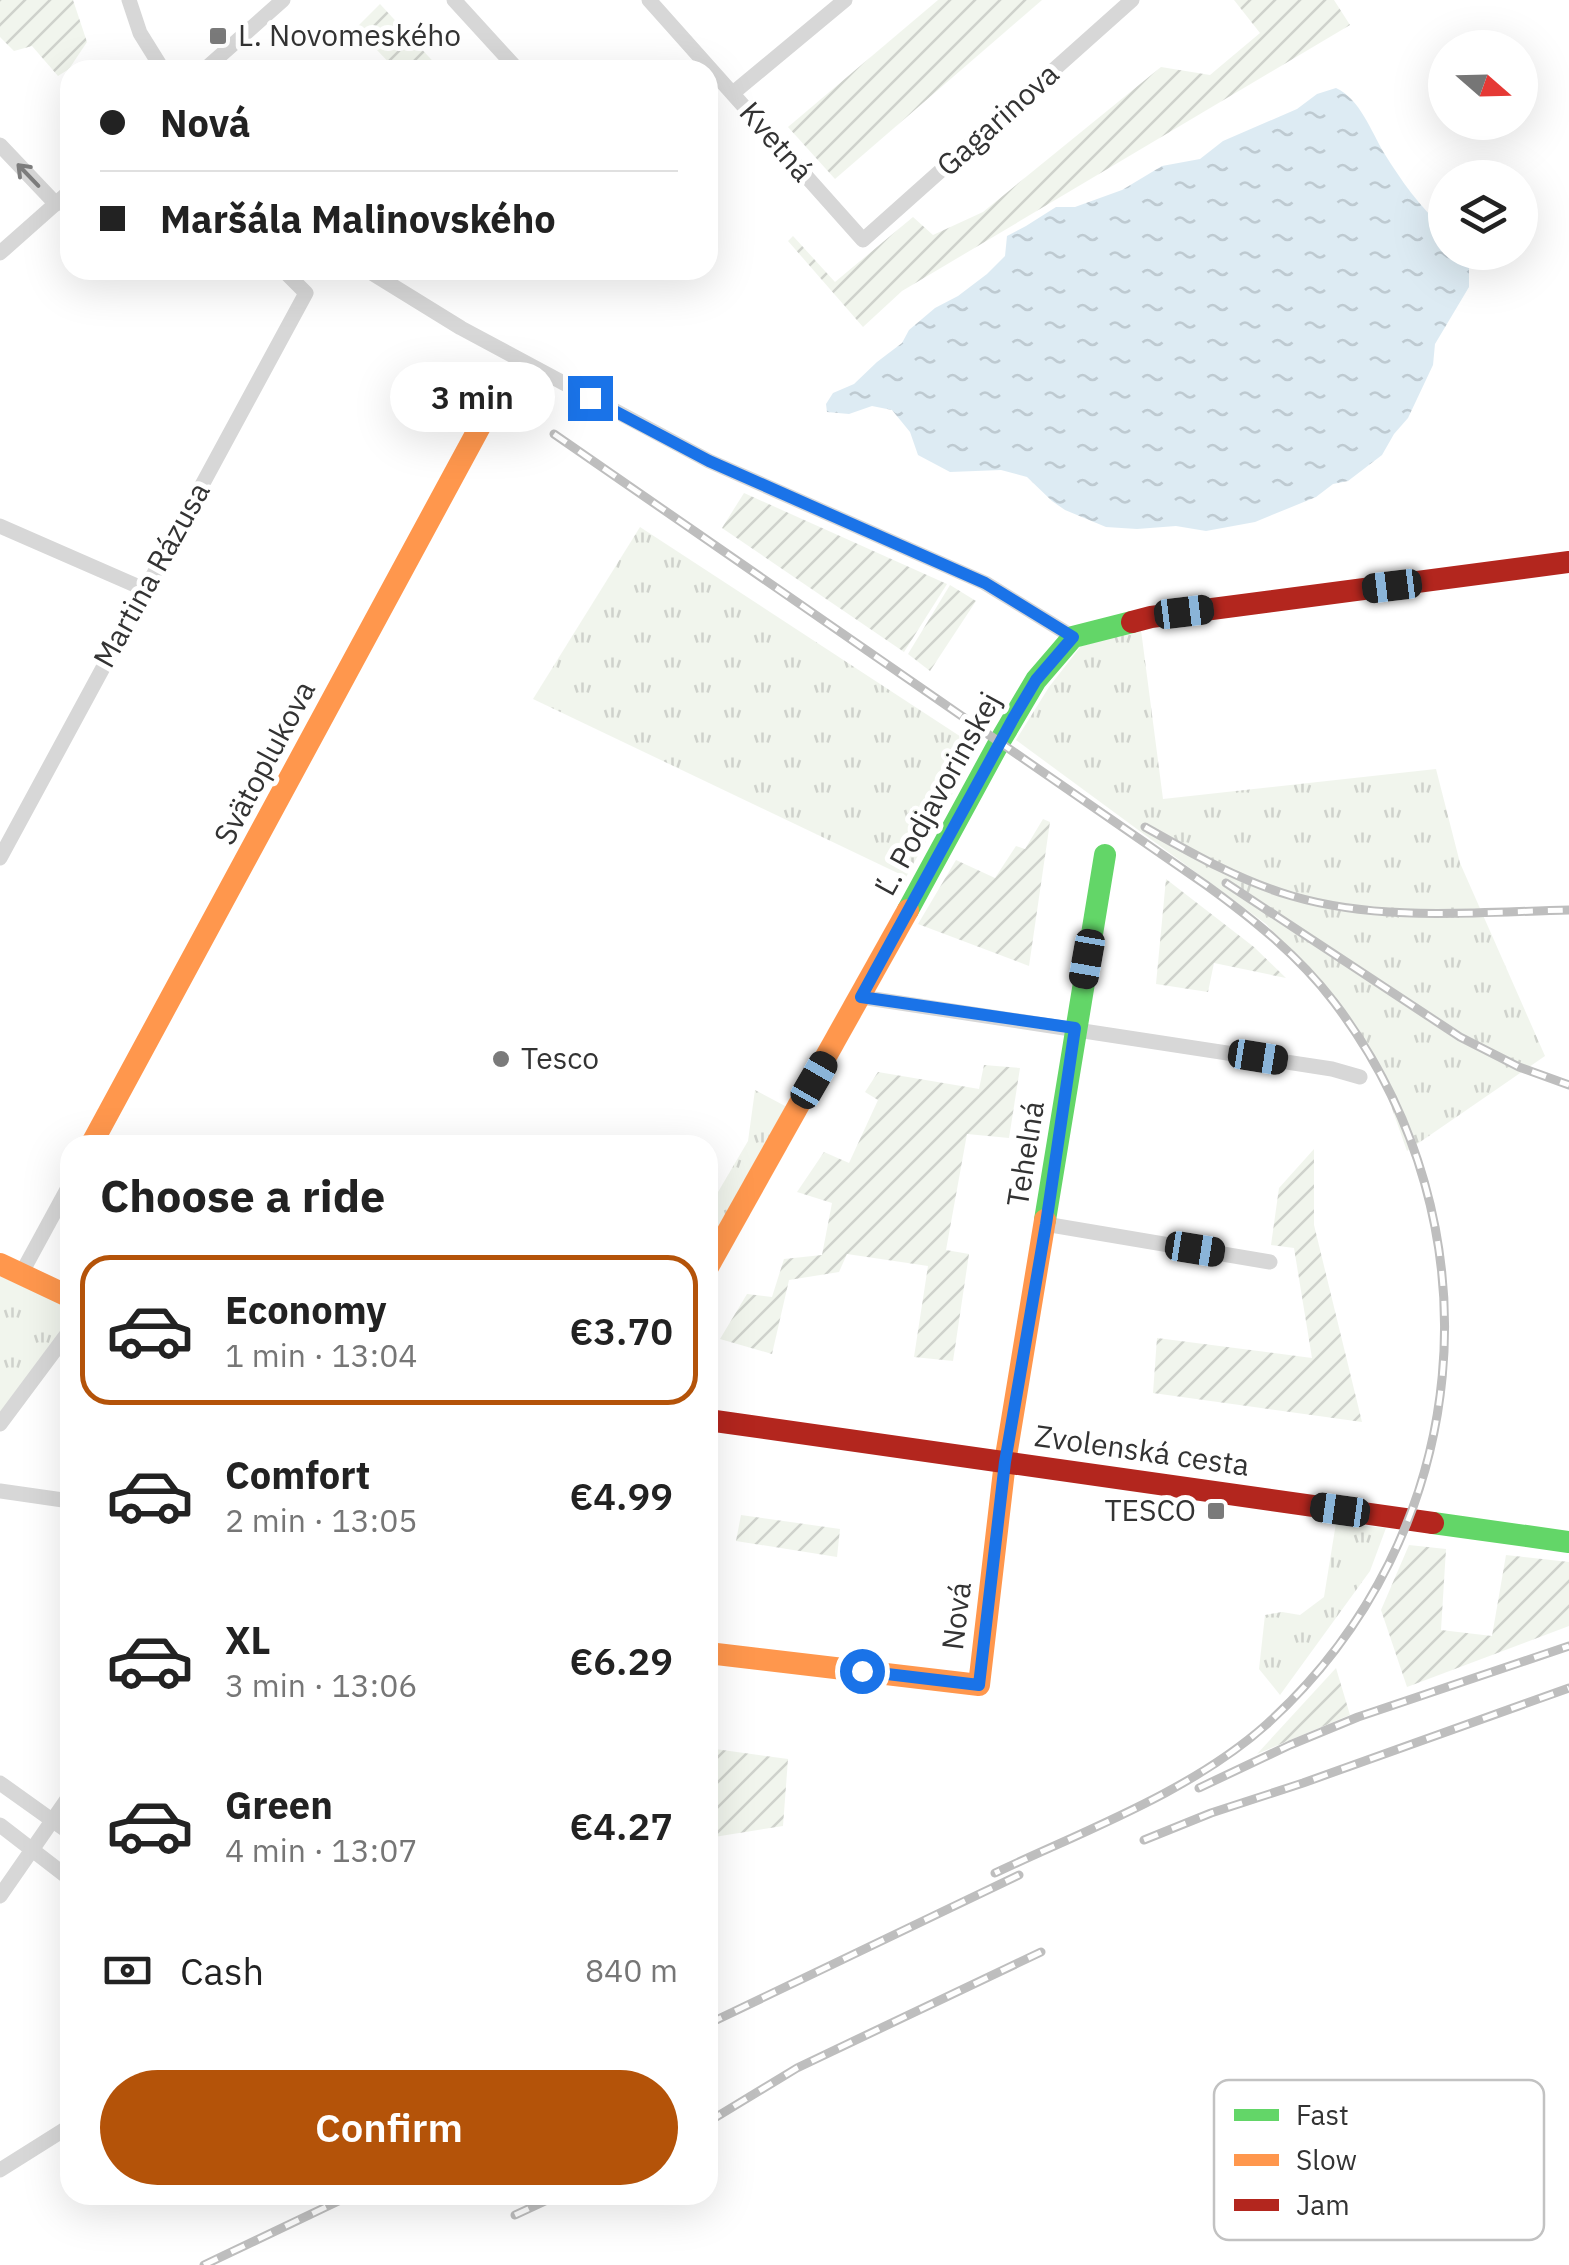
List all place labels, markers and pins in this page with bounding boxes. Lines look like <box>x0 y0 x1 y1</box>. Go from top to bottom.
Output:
place label: L. Novomeského <box>238 15 461 54</box>
marker: L. Novomeského <box>207 25 229 47</box>
place label: Tesco <box>521 1038 599 1077</box>
marker: Tesco <box>490 1048 512 1070</box>
place label: TESCO <box>1104 1490 1196 1529</box>
marker: TESCO <box>1205 1500 1227 1522</box>

